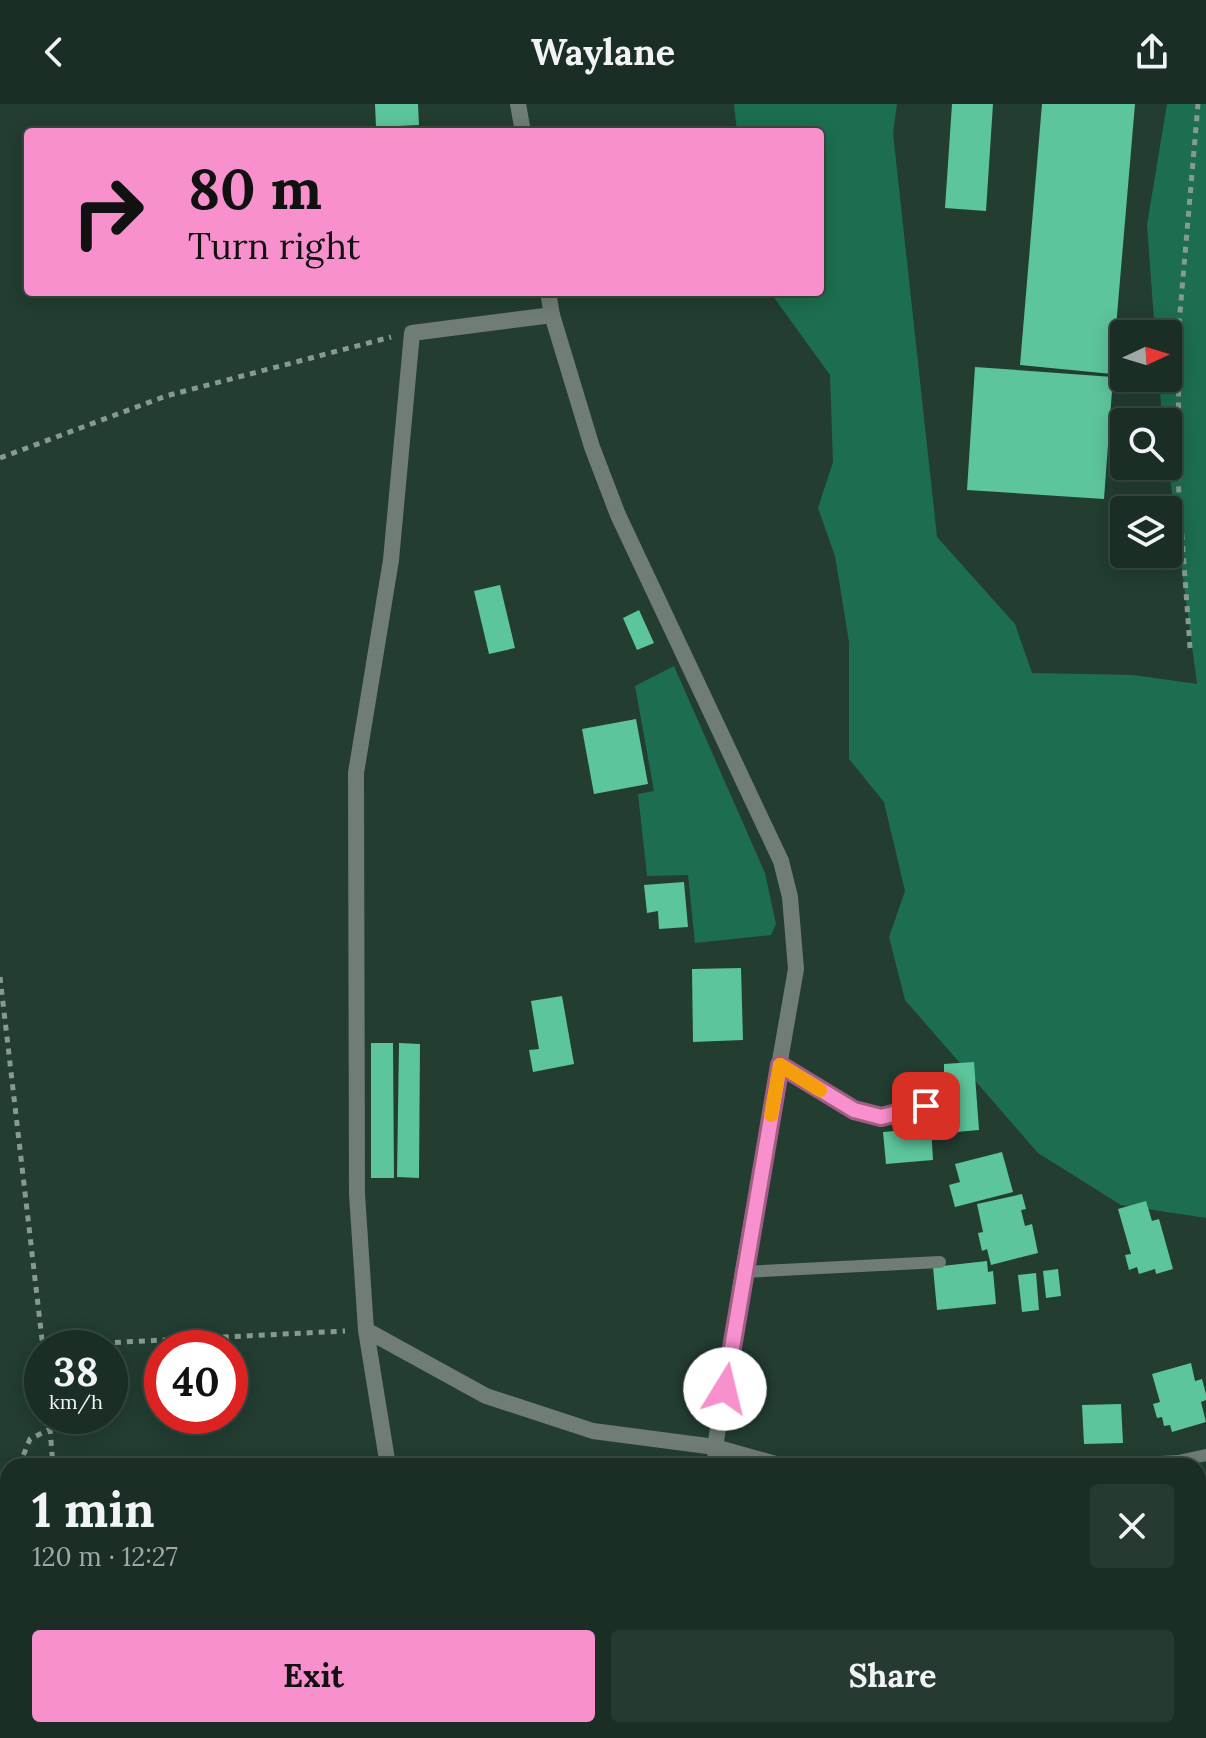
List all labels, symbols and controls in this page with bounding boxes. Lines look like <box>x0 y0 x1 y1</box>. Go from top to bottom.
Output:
text: Waylane <box>531 29 675 75</box>
icon: back <box>32 30 76 74</box>
icon: share <box>1130 30 1174 74</box>
text: 80 m <box>188 153 322 224</box>
icon: right <box>56 160 160 264</box>
text: Turn right <box>188 223 361 269</box>
north arrow <box>1110 320 1182 392</box>
map controls <box>1110 320 1182 568</box>
button: search <box>1110 408 1182 480</box>
button: layers <box>1110 496 1182 568</box>
pin <box>892 1072 960 1140</box>
icon: arrive <box>904 1084 948 1128</box>
speed limit sign: 40 <box>144 1330 248 1434</box>
text: 38 <box>53 1346 99 1397</box>
position arrow <box>683 1347 767 1431</box>
text: km/h <box>49 1389 103 1414</box>
text: 1 min <box>32 1479 155 1540</box>
button: close <box>1090 1484 1174 1568</box>
text: 120 m · 12:27 <box>32 1540 178 1573</box>
button: Exit <box>32 1630 595 1722</box>
button: Share <box>611 1630 1174 1722</box>

